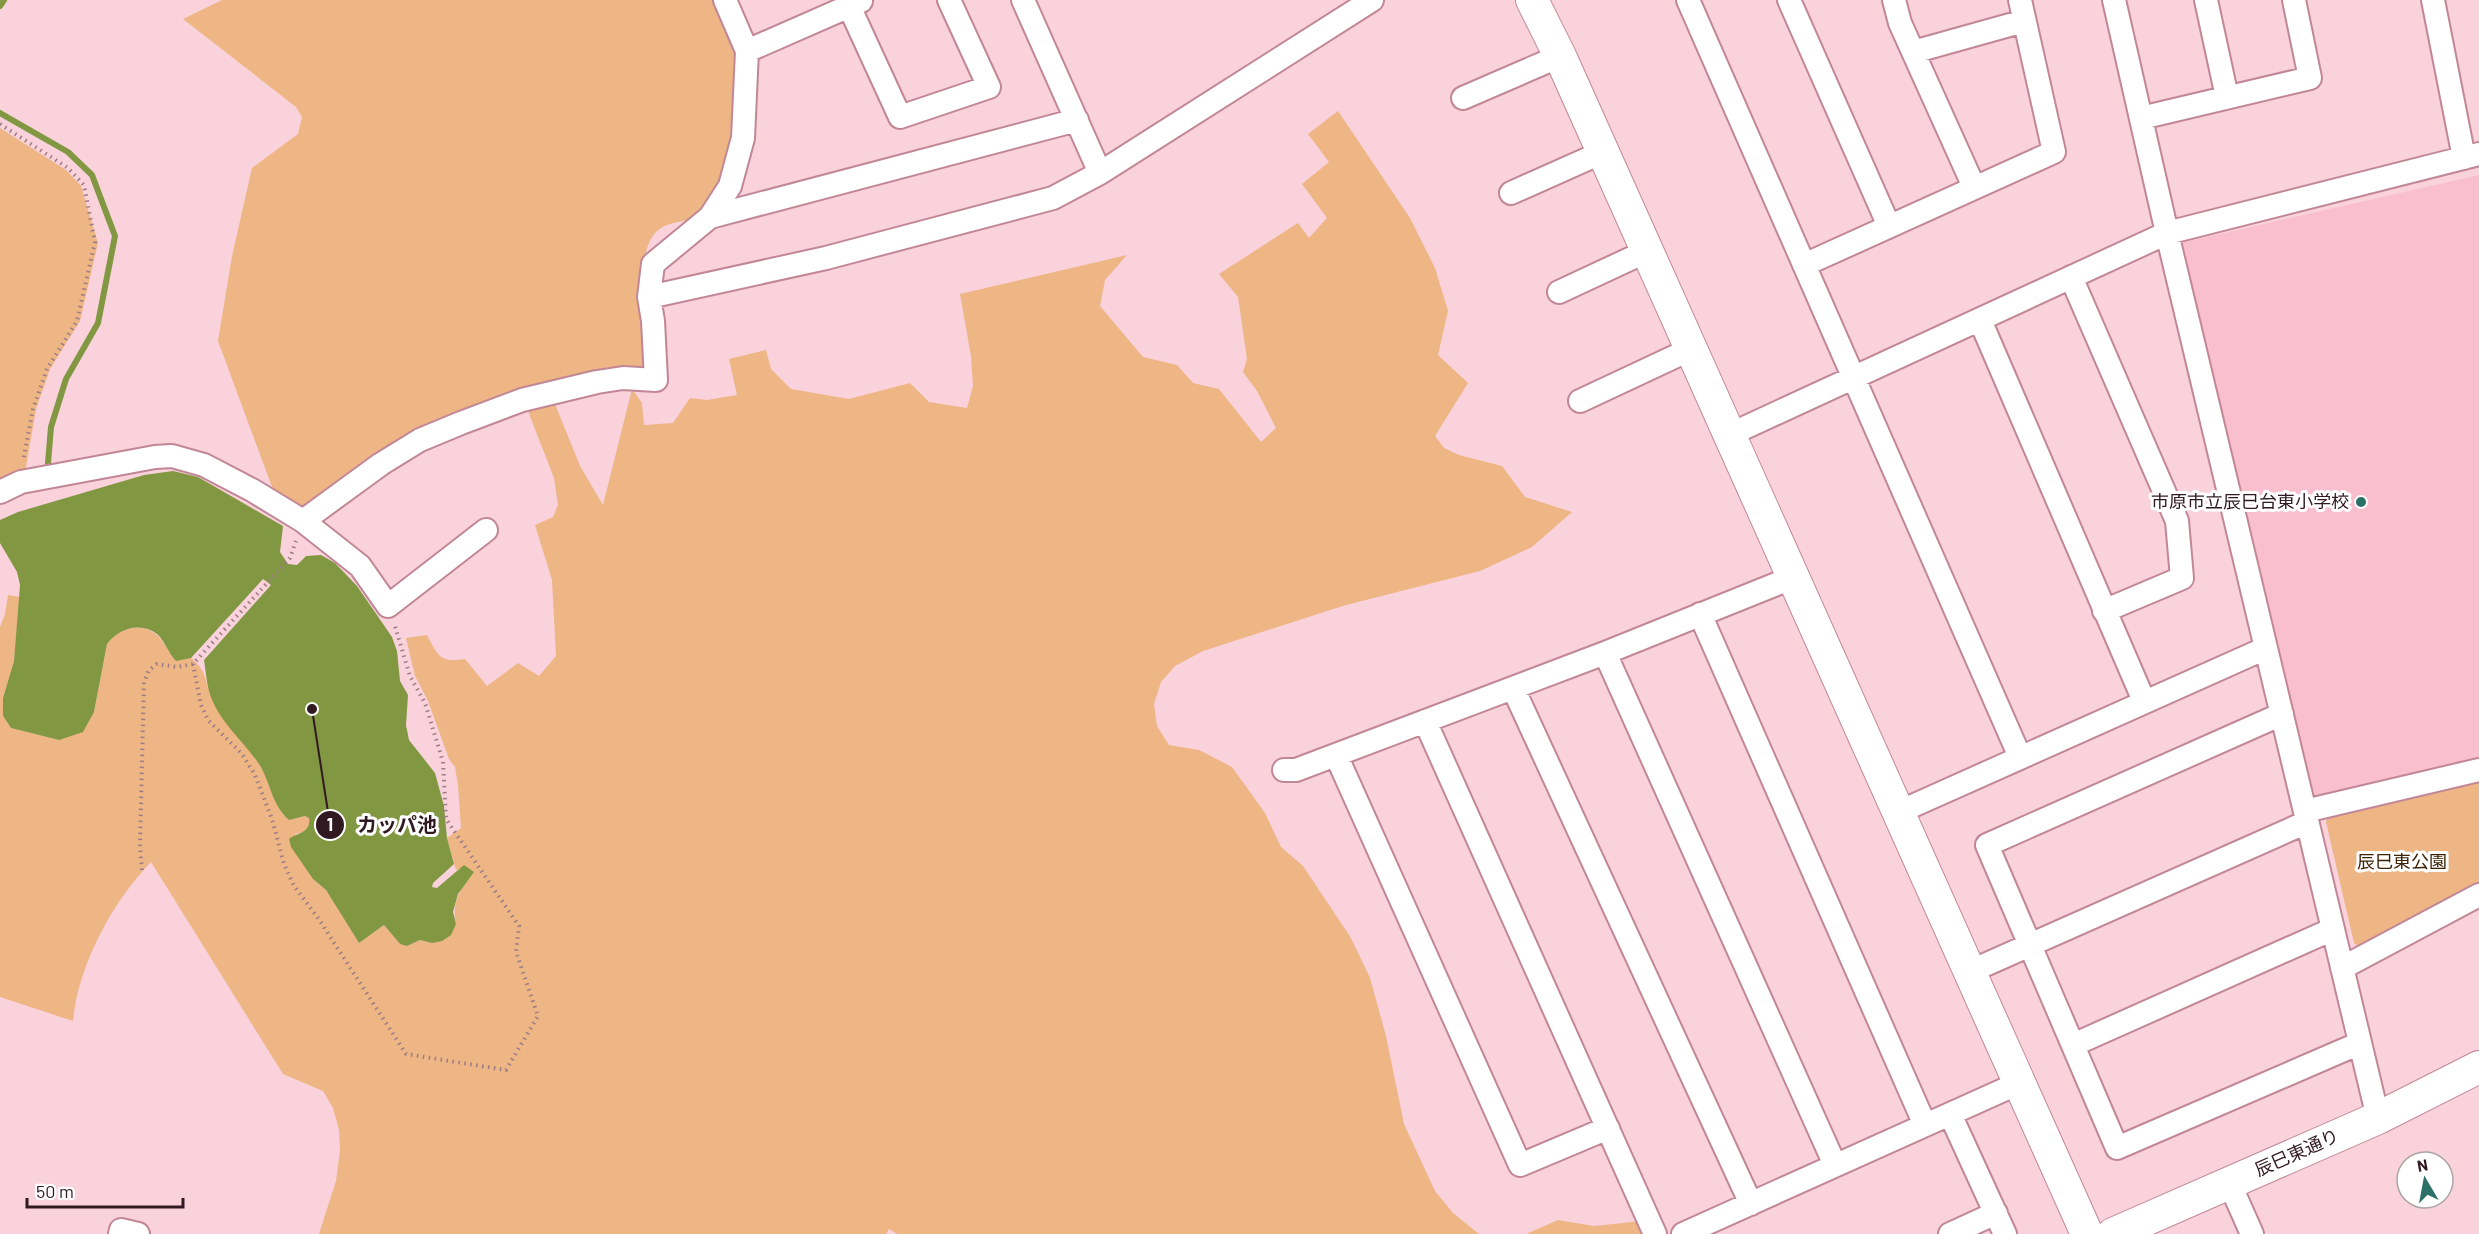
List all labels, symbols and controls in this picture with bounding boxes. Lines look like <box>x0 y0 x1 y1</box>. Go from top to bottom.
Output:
place label: 市原市立辰巳台東小学校 <box>2151 490 2349 512</box>
marker: 市原市立辰巳台東小学校 <box>2354 495 2368 509</box>
callout: カッパ池 <box>315 806 449 844</box>
text: カッパ池 <box>357 812 437 836</box>
text: 1 <box>327 813 333 835</box>
park label: 辰巳東公園 <box>2357 850 2447 872</box>
street label: 辰巳東通り <box>2251 1124 2342 1180</box>
north arrow <box>2395 1150 2455 1210</box>
text: N <box>2415 1154 2429 1175</box>
scale bar <box>27 1171 183 1209</box>
text: 50 m <box>36 1180 74 1202</box>

